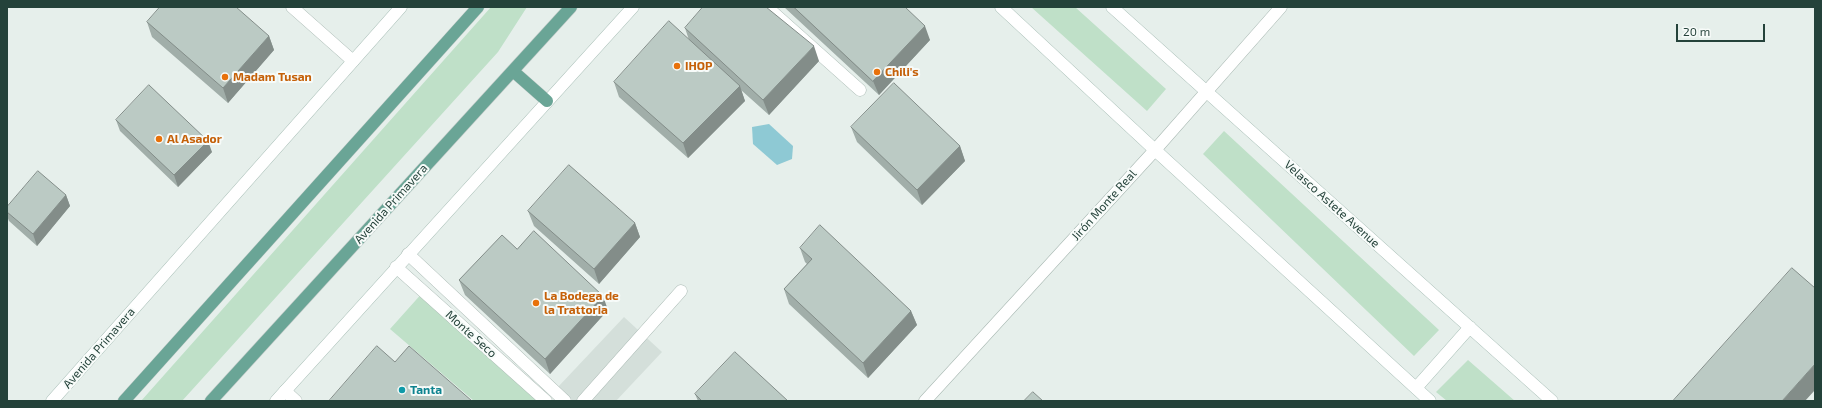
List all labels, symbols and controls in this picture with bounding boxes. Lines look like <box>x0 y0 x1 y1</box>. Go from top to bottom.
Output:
scale bar <box>1678 16 1767 42</box>
text: 20 m <box>1683 24 1710 38</box>
place label: IHOP <box>685 59 712 73</box>
marker: IHOP <box>672 61 682 71</box>
place label: Chili's <box>885 65 919 79</box>
marker: Chili's <box>872 67 882 77</box>
place label: Madam Tusan <box>233 70 312 84</box>
marker: Madam Tusan <box>220 72 230 82</box>
place label: Al Asador <box>167 132 222 146</box>
marker: Al Asador <box>154 134 164 144</box>
street label: Velasco Astete Avenue <box>1281 157 1383 251</box>
street label: Avenida Primavera <box>351 161 431 247</box>
street label: Jirón Monte Real <box>1068 167 1140 243</box>
place label: La Bodega de la Trattoria <box>544 289 619 317</box>
marker: La Bodega de la Trattoria <box>531 298 541 308</box>
street label: Avenida Primavera <box>60 305 138 391</box>
street label: Monte Seco <box>442 307 500 361</box>
place label: Tanta <box>410 383 442 397</box>
marker: Tanta <box>397 385 407 395</box>

